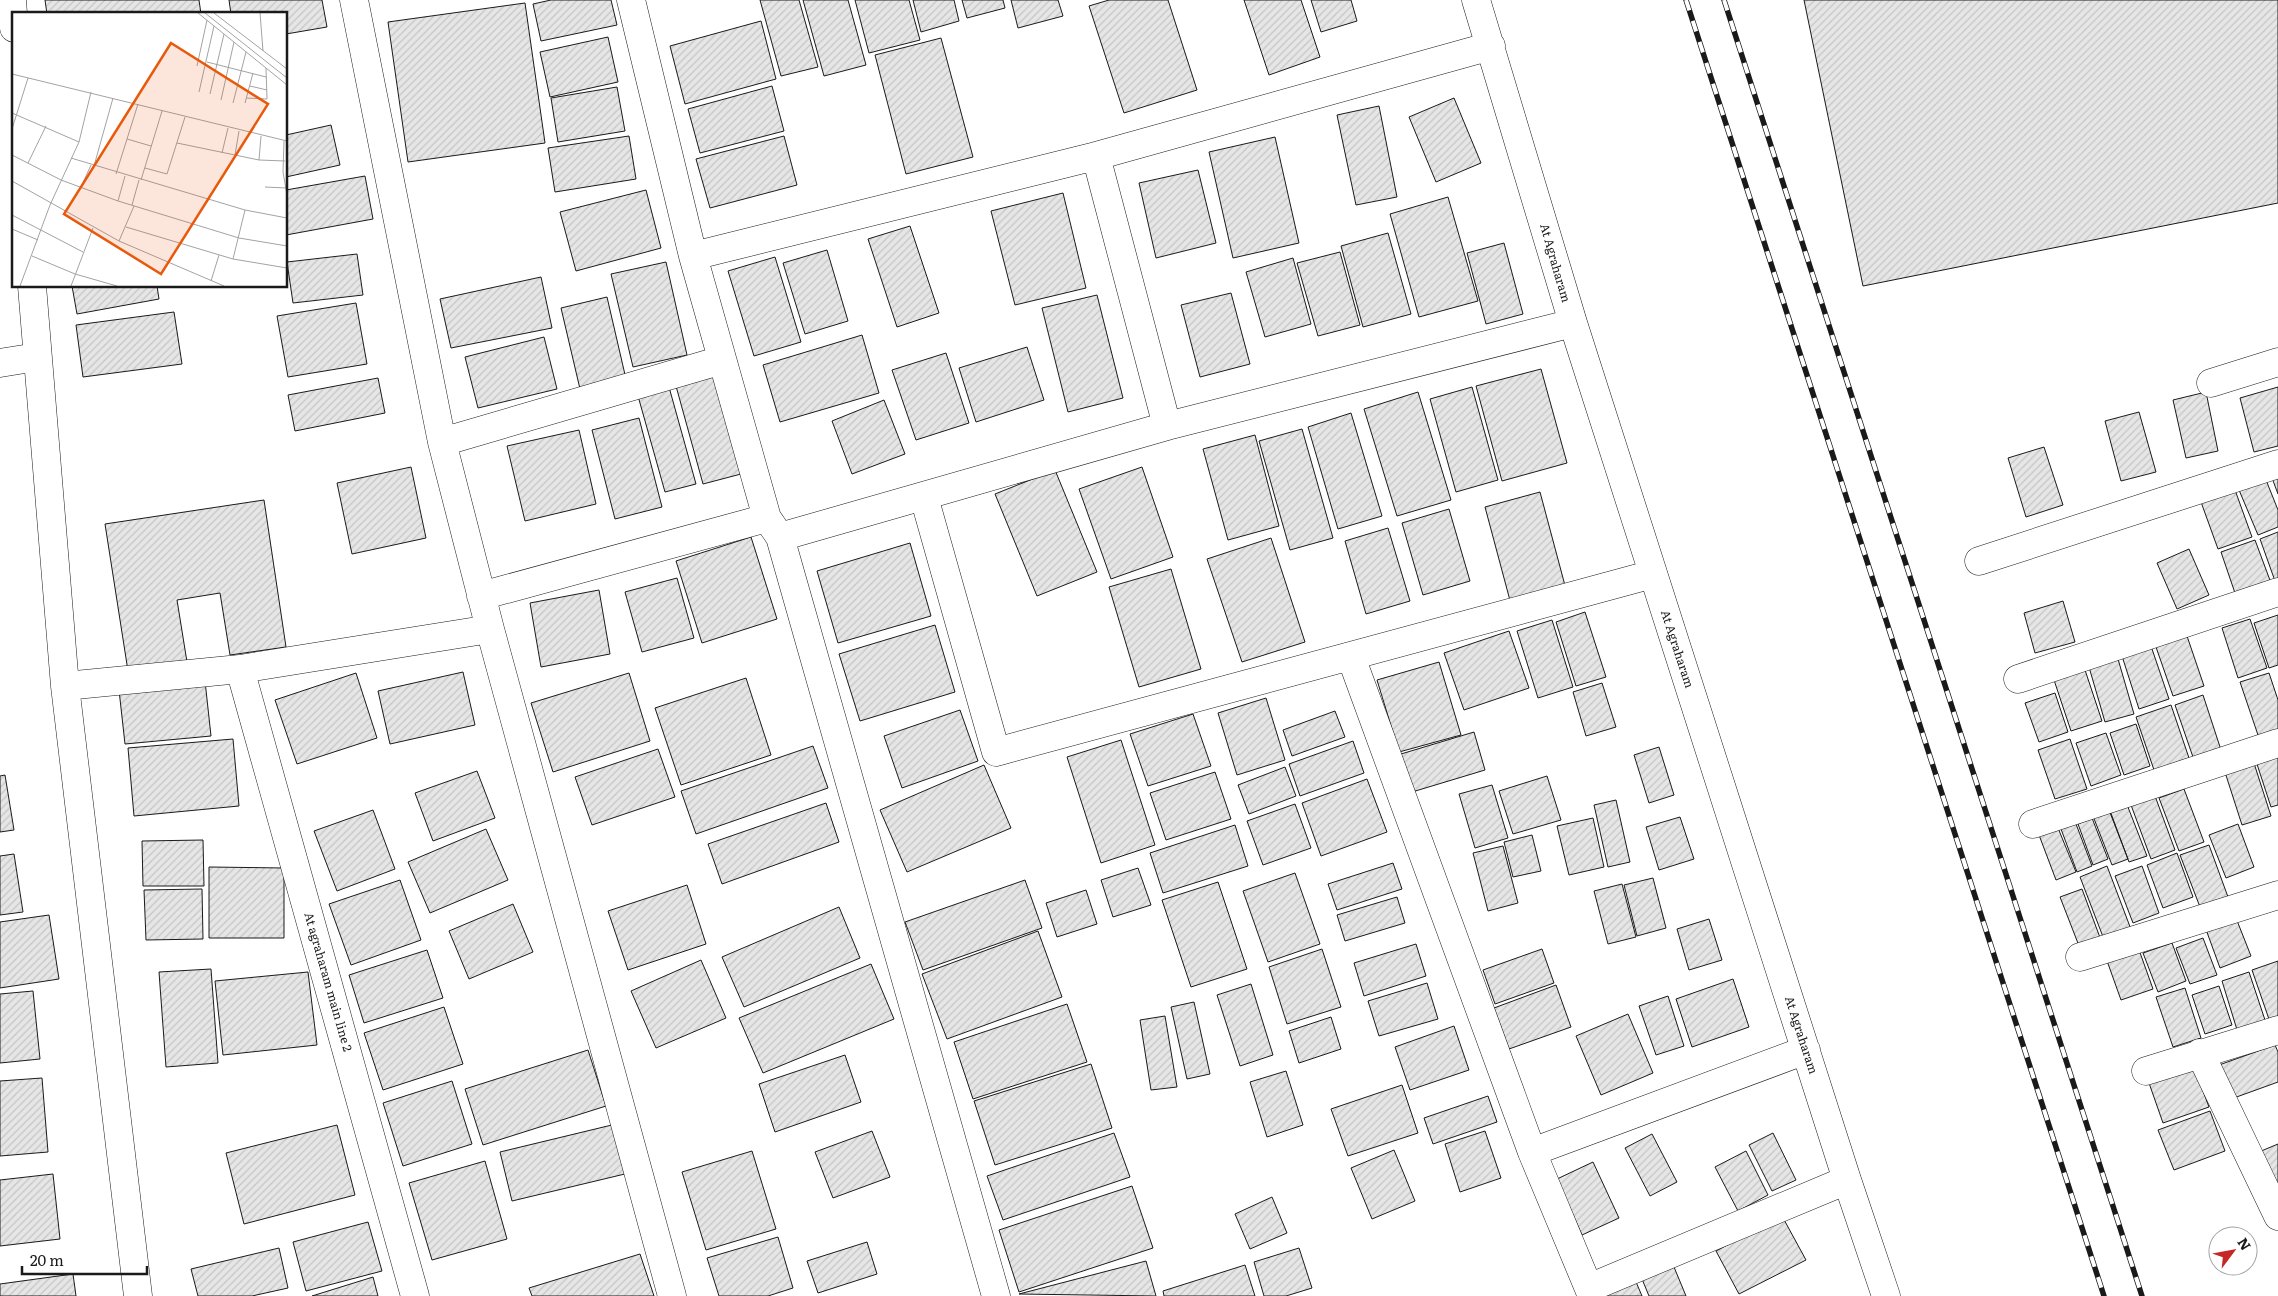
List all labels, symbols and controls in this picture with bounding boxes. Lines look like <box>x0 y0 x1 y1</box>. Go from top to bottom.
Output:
inset map <box>12 12 288 288</box>
street label: At Agraharam <box>1536 221 1576 305</box>
street label: At Agraharam <box>1657 607 1699 690</box>
street label: At agraharam main line 2 <box>300 910 357 1054</box>
street label: At Agraharam <box>1781 993 1823 1076</box>
north arrow <box>2208 1226 2258 1276</box>
text: N <box>2233 1233 2257 1254</box>
scale bar <box>22 1244 148 1276</box>
text: 20 m <box>30 1248 64 1271</box>

